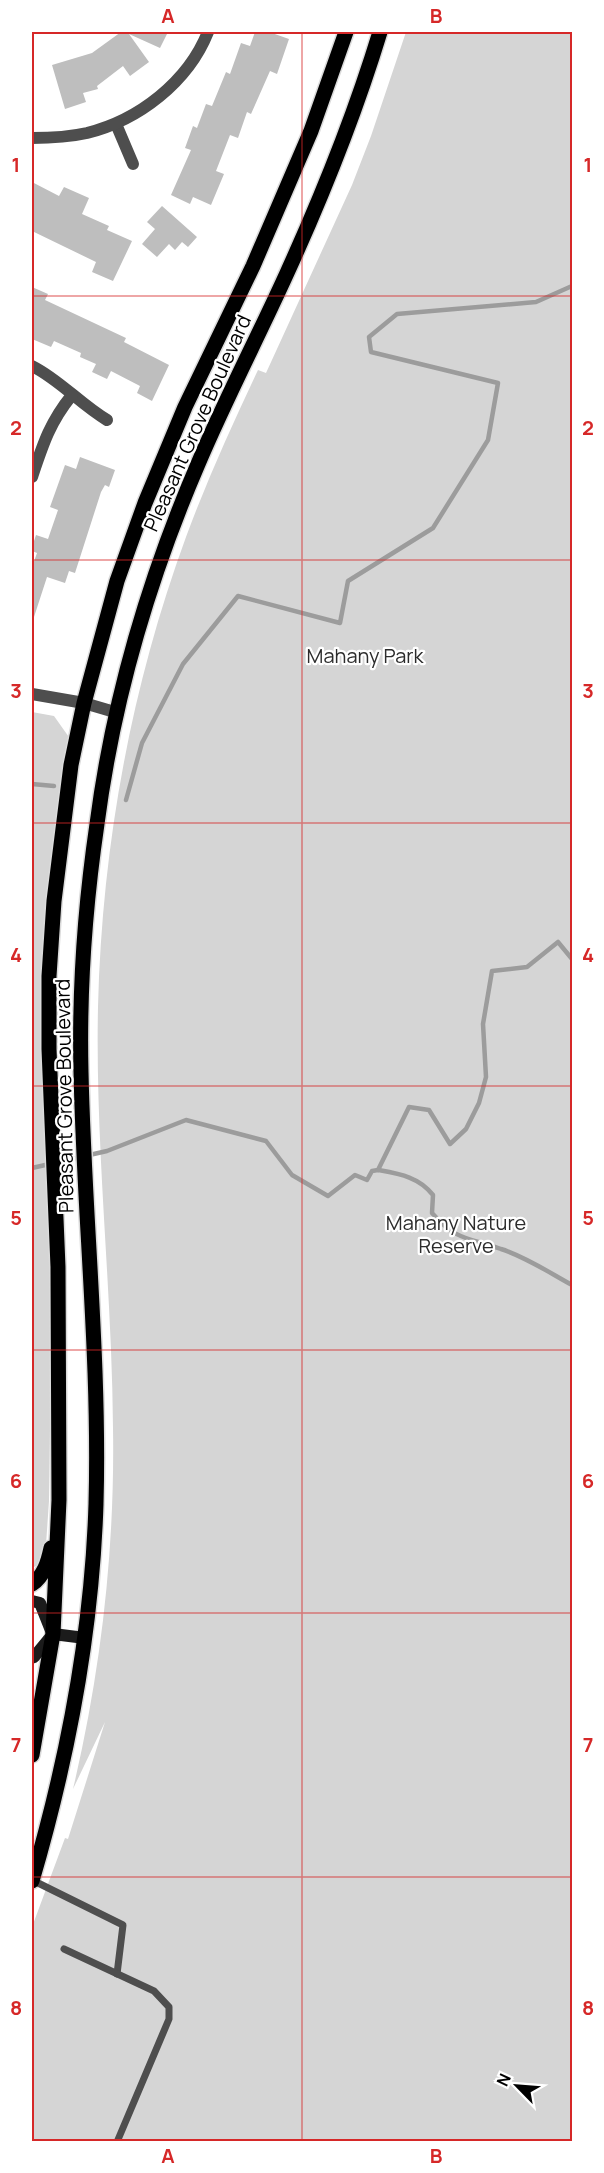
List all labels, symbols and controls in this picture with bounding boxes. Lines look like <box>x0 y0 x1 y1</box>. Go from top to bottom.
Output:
text: A <box>161 2 175 29</box>
text: B <box>430 2 443 29</box>
text: 1 <box>12 151 20 178</box>
text: 1 <box>584 151 592 178</box>
street label: Pleasant Grove Boulevard <box>137 310 257 536</box>
text: 2 <box>10 414 22 441</box>
text: 2 <box>582 414 594 441</box>
park label: Mahany Park <box>307 642 424 669</box>
text: 3 <box>10 677 22 704</box>
text: 3 <box>582 677 594 704</box>
text: 4 <box>10 941 22 968</box>
text: 4 <box>582 941 594 968</box>
street label: Pleasant Grove Boulevard <box>48 979 80 1213</box>
text: 5 <box>10 1204 22 1231</box>
text: 5 <box>582 1204 594 1231</box>
park label: Mahany Nature Reserve <box>386 1209 526 1259</box>
text: 6 <box>10 1467 22 1494</box>
text: 6 <box>582 1467 594 1494</box>
text: 7 <box>11 1731 21 1758</box>
text: 7 <box>583 1731 593 1758</box>
text: 8 <box>10 1994 22 2021</box>
text: 8 <box>582 1994 594 2021</box>
north arrow <box>487 2056 547 2116</box>
text: N <box>491 2070 516 2090</box>
text: A <box>161 2142 175 2169</box>
text: B <box>430 2142 443 2169</box>

